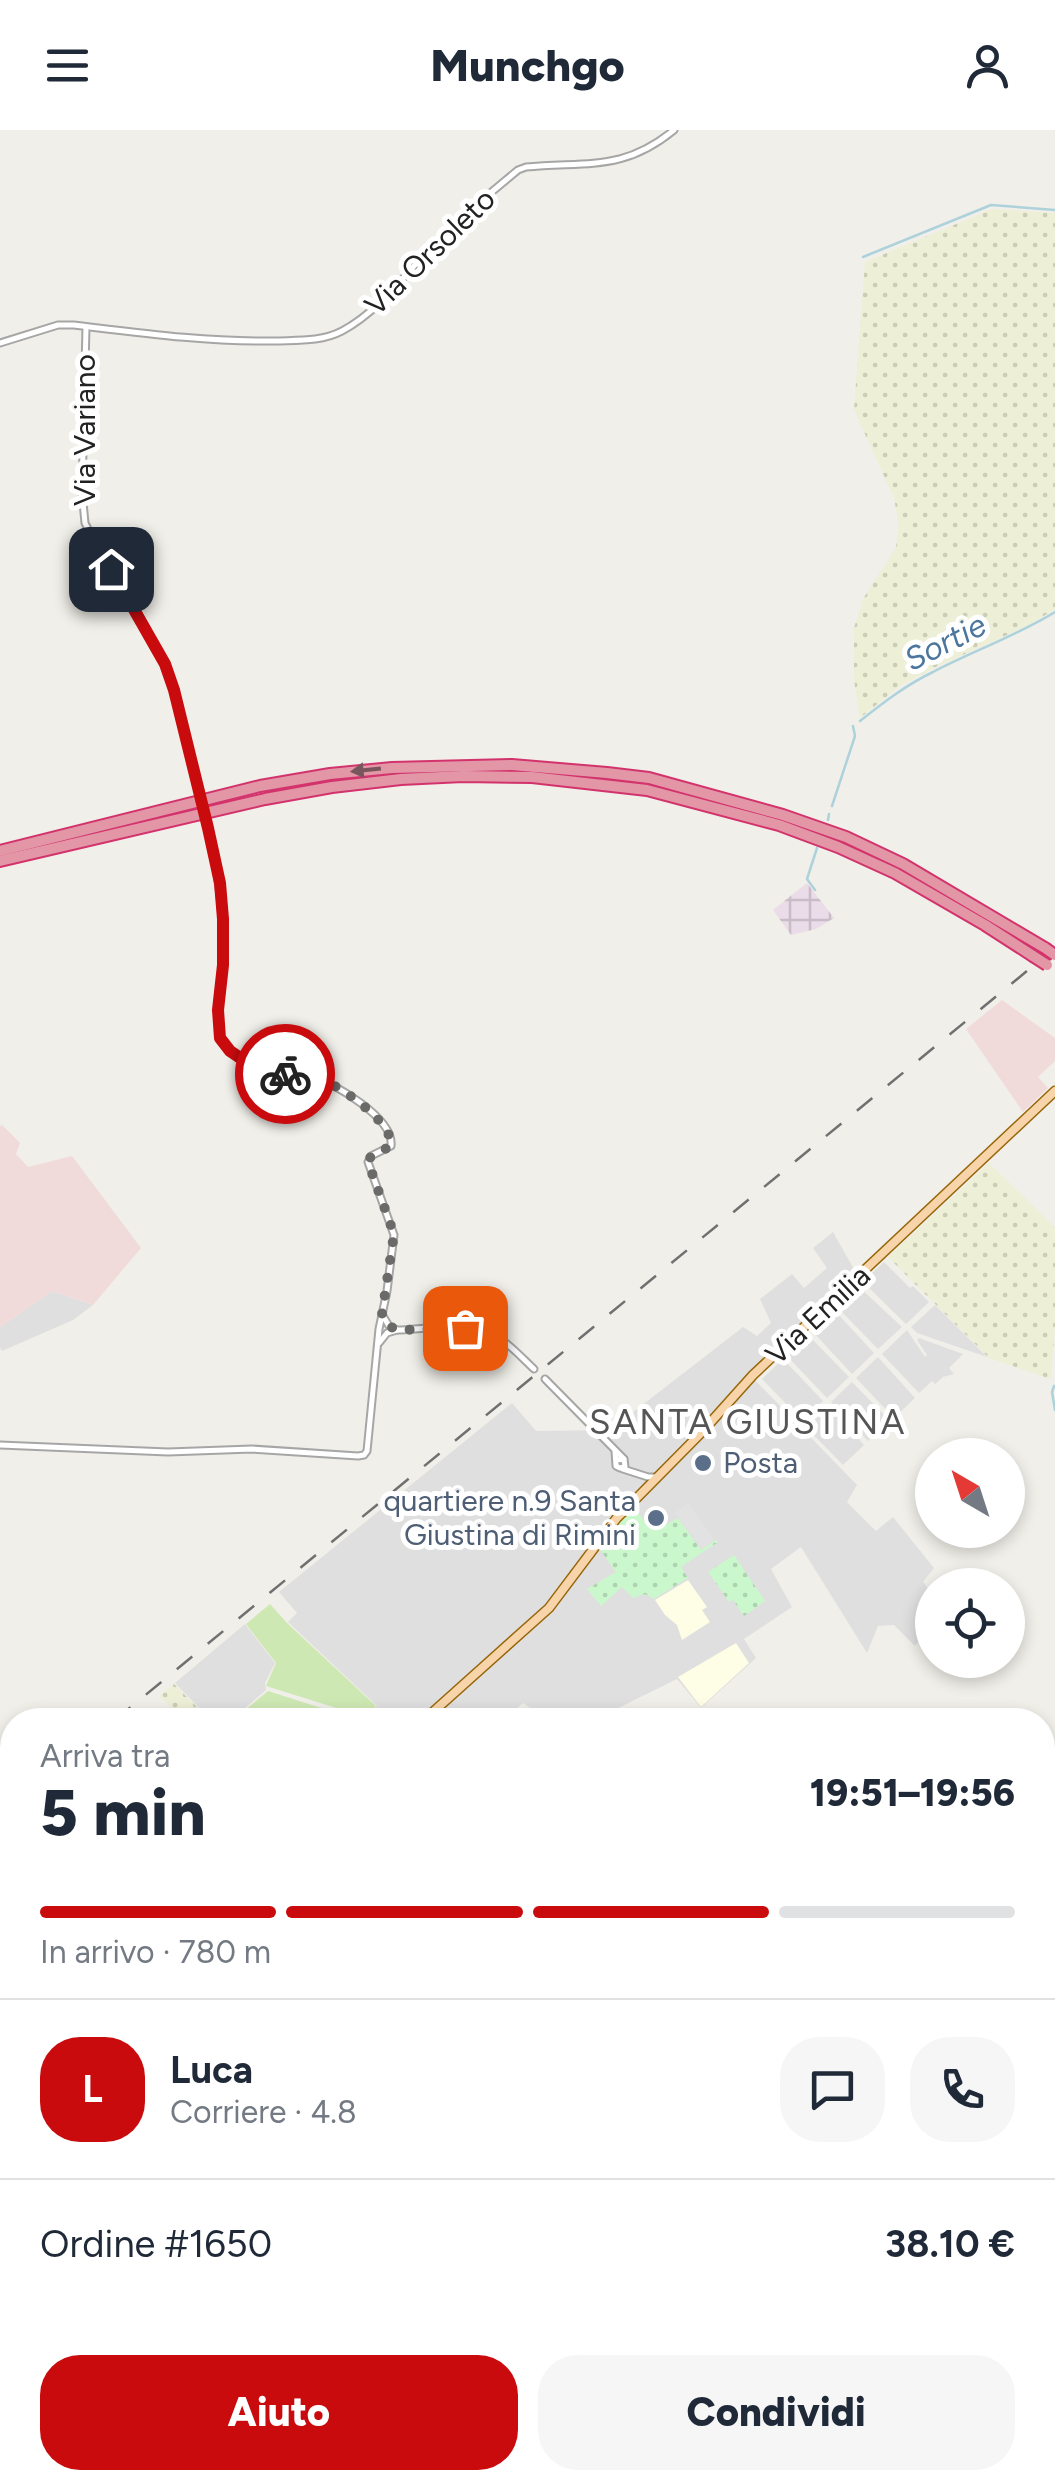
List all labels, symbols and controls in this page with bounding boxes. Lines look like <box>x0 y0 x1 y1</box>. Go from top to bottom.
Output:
icon: menu <box>40 38 95 93</box>
text: Munchgo <box>430 38 625 92</box>
icon: person <box>960 38 1015 93</box>
street label: Via Orsoleto <box>357 180 503 323</box>
street label: Via Variano <box>66 354 103 506</box>
pin <box>69 527 154 612</box>
icon: home <box>84 542 139 597</box>
water label: Sortie <box>898 605 992 679</box>
one-way arrow <box>350 762 382 778</box>
courier <box>235 1024 335 1124</box>
icon: bike <box>258 1047 313 1102</box>
street label: Via Emilia <box>758 1257 878 1372</box>
pin <box>423 1286 508 1371</box>
icon: bag <box>438 1301 493 1356</box>
district label: SANTA GIUSTINA <box>589 1401 907 1443</box>
north arrow <box>915 1438 1025 1548</box>
map controls <box>915 1438 1025 1678</box>
place label: Posta <box>723 1444 798 1481</box>
marker: Posta <box>692 1452 714 1474</box>
place label: quartiere n.9 Santa Giustina di Rimini <box>383 1482 636 1553</box>
marker: quartiere n.9 Santa Giustina di Rimini <box>645 1507 667 1529</box>
button: locate <box>915 1568 1025 1678</box>
text: Arriva tra <box>40 1737 170 1775</box>
text: 19:51–19:56 <box>810 1770 1015 1816</box>
text: 5 min <box>40 1773 206 1851</box>
text: In arrivo · 780 m <box>40 1933 271 1971</box>
button: chat <box>780 2037 885 2142</box>
button: phone <box>910 2037 1015 2142</box>
text: Luca <box>170 2047 253 2093</box>
text: L <box>82 2066 103 2112</box>
text: Corriere · 4.8 <box>170 2093 357 2131</box>
text: Ordine #1650 <box>40 2221 272 2267</box>
text: 38.10 € <box>885 2221 1015 2267</box>
button: Aiuto <box>40 2355 518 2470</box>
button: Condividi <box>538 2355 1015 2470</box>

